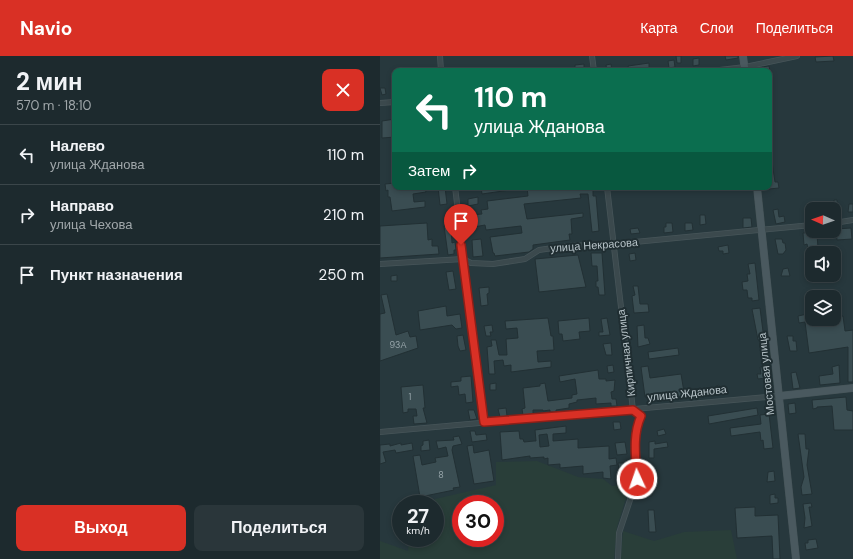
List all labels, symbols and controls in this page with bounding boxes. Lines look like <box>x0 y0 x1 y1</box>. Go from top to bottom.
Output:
text: Navio <box>20 16 72 41</box>
text: Карта <box>640 19 678 37</box>
text: Слои <box>700 19 734 37</box>
text: Поделиться <box>756 19 833 37</box>
text: 2 мин <box>16 66 82 97</box>
button: close <box>322 69 364 111</box>
text: 110 m <box>474 79 547 116</box>
icon: left <box>408 84 460 136</box>
text: 570 m · 18:10 <box>16 97 91 114</box>
text: улица Жданова <box>474 115 605 139</box>
text: Налево <box>50 136 105 156</box>
icon: left <box>16 144 38 166</box>
text: 110 m <box>327 145 364 165</box>
text: улица Жданова <box>50 156 144 173</box>
icon: right <box>458 160 480 182</box>
text: Затем <box>408 161 450 181</box>
text: Направо <box>50 196 114 216</box>
north arrow <box>805 202 841 238</box>
map controls <box>805 202 841 326</box>
icon: right <box>16 204 38 226</box>
pin <box>444 204 478 245</box>
text: 210 m <box>323 205 364 225</box>
icon: arrive <box>450 210 472 232</box>
text: улица Чехова <box>50 216 132 233</box>
street label: улица Некрасова <box>550 235 639 255</box>
button: sound <box>805 246 841 282</box>
icon: arrive <box>16 264 38 286</box>
text: Пункт назначения <box>50 265 183 285</box>
text: 250 m <box>319 265 364 285</box>
button: layers <box>805 290 841 326</box>
street label: Кирпичная улица <box>614 308 638 397</box>
street label: Мостовая улица <box>755 331 777 416</box>
house number: 93А <box>390 339 406 351</box>
street label: улица Жданова <box>647 382 728 404</box>
house number: 1 <box>409 391 412 403</box>
position arrow <box>616 458 658 500</box>
house number: 8 <box>438 469 444 481</box>
speed limit sign: 30 <box>452 495 504 547</box>
text: 27 <box>407 503 429 529</box>
button: Выход <box>16 505 186 551</box>
button: Поделиться <box>194 505 364 551</box>
text: km/h <box>406 524 430 537</box>

